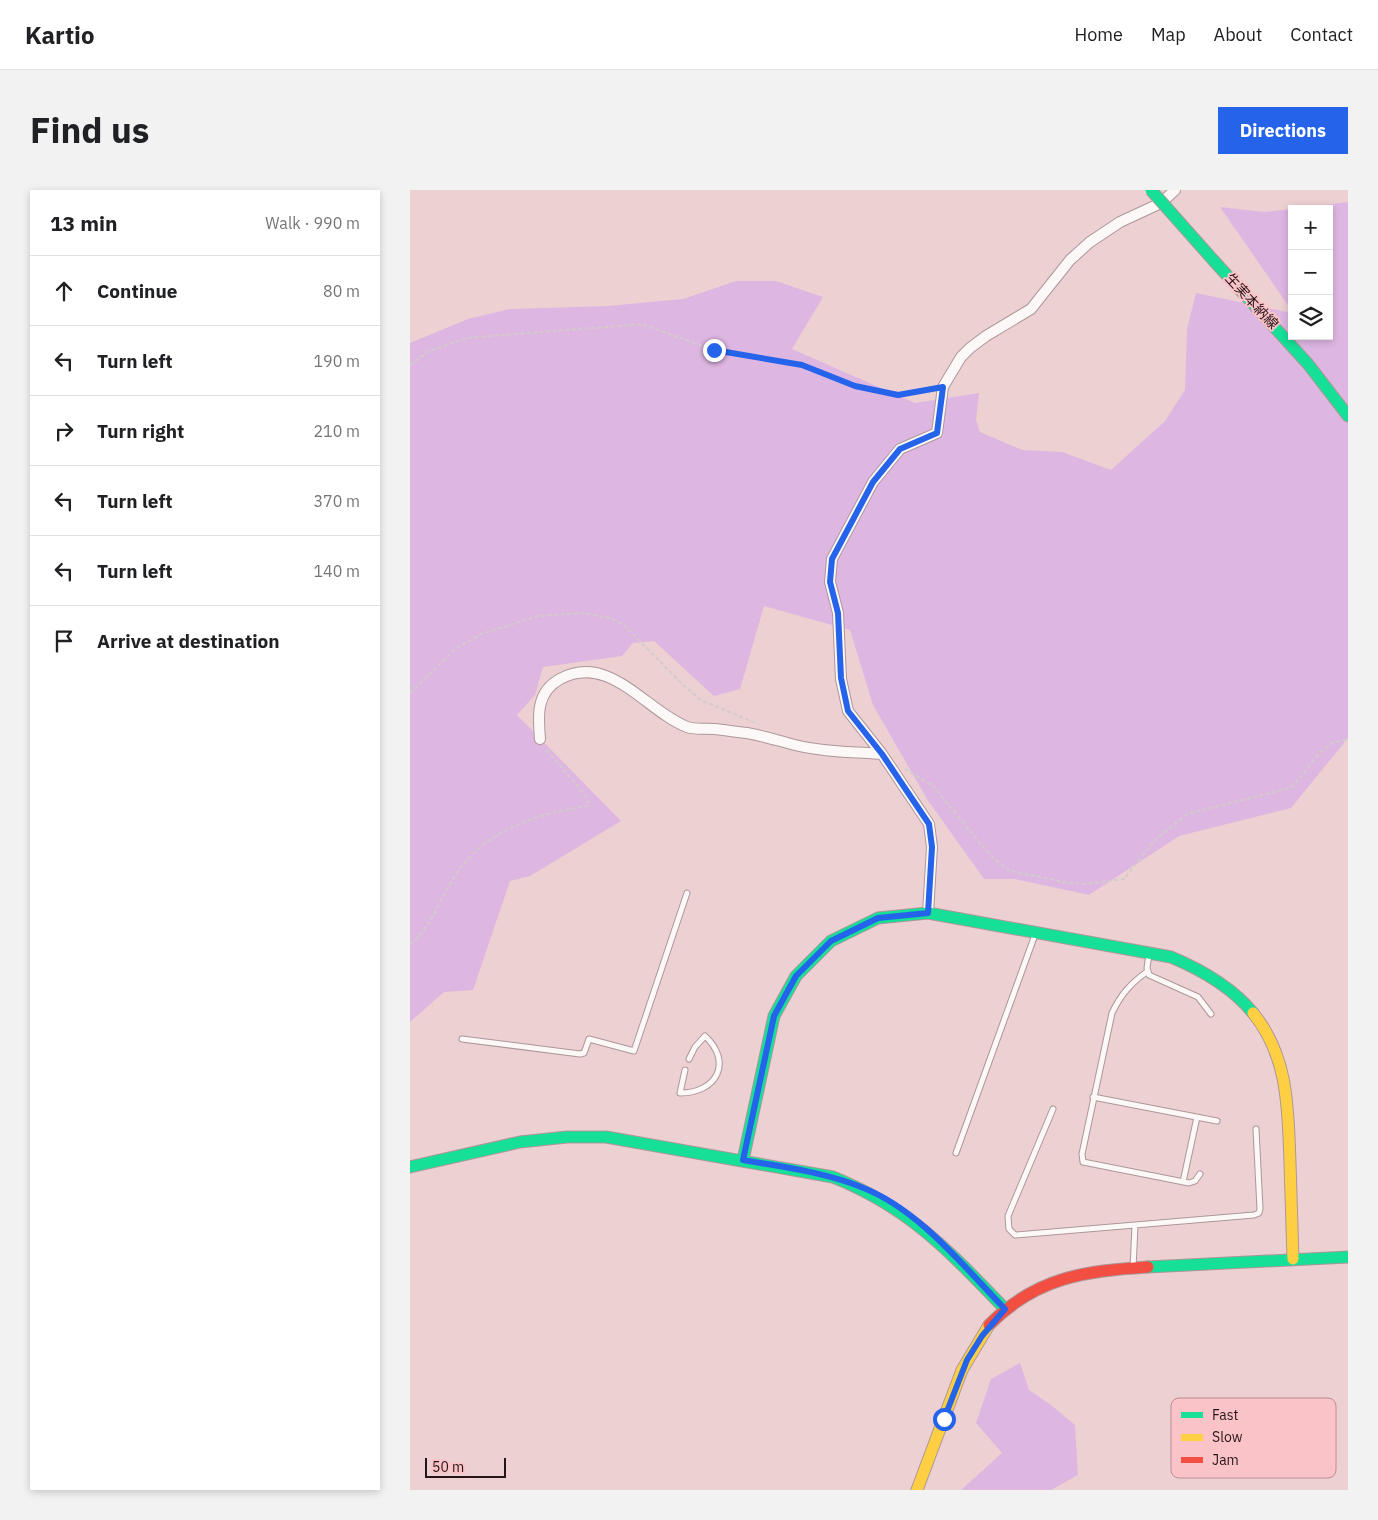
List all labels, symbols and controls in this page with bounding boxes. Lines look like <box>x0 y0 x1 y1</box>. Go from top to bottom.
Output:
text: Kartio <box>25 19 95 51</box>
text: Home <box>1075 23 1123 46</box>
text: Map <box>1151 23 1186 46</box>
text: About <box>1214 23 1262 46</box>
text: Contact <box>1290 23 1353 46</box>
text: Find us <box>30 107 149 153</box>
button: Directions <box>1218 107 1348 154</box>
map controls <box>1288 205 1333 340</box>
button: + <box>1288 205 1333 250</box>
text: 13 min <box>50 209 117 237</box>
text: Walk · 990 m <box>265 213 360 233</box>
button: − <box>1288 250 1333 295</box>
street label: 生実本納線 <box>1222 269 1282 333</box>
icon: ahead <box>50 277 78 305</box>
text: Continue <box>97 279 177 303</box>
text: 80 m <box>323 281 360 301</box>
button: layers <box>1288 295 1333 340</box>
route end <box>703 339 726 362</box>
icon: left <box>50 347 78 375</box>
text: Turn left <box>97 349 173 373</box>
text: 190 m <box>313 351 360 371</box>
icon: right <box>50 417 78 445</box>
text: Turn right <box>97 419 184 443</box>
text: 210 m <box>313 421 360 441</box>
icon: left <box>50 487 78 515</box>
text: Turn left <box>97 489 173 513</box>
text: 370 m <box>313 491 360 511</box>
icon: left <box>50 557 78 585</box>
text: Turn left <box>97 559 173 583</box>
text: 140 m <box>313 561 360 581</box>
icon: arrive <box>50 627 78 655</box>
text: Arrive at destination <box>97 629 280 653</box>
legend <box>1171 1398 1336 1478</box>
text: Fast <box>1212 1406 1238 1424</box>
route start <box>933 1408 956 1431</box>
text: Slow <box>1212 1428 1243 1446</box>
text: Jam <box>1212 1451 1239 1469</box>
scale bar <box>425 1455 506 1478</box>
text: 50 m <box>432 1458 464 1476</box>

